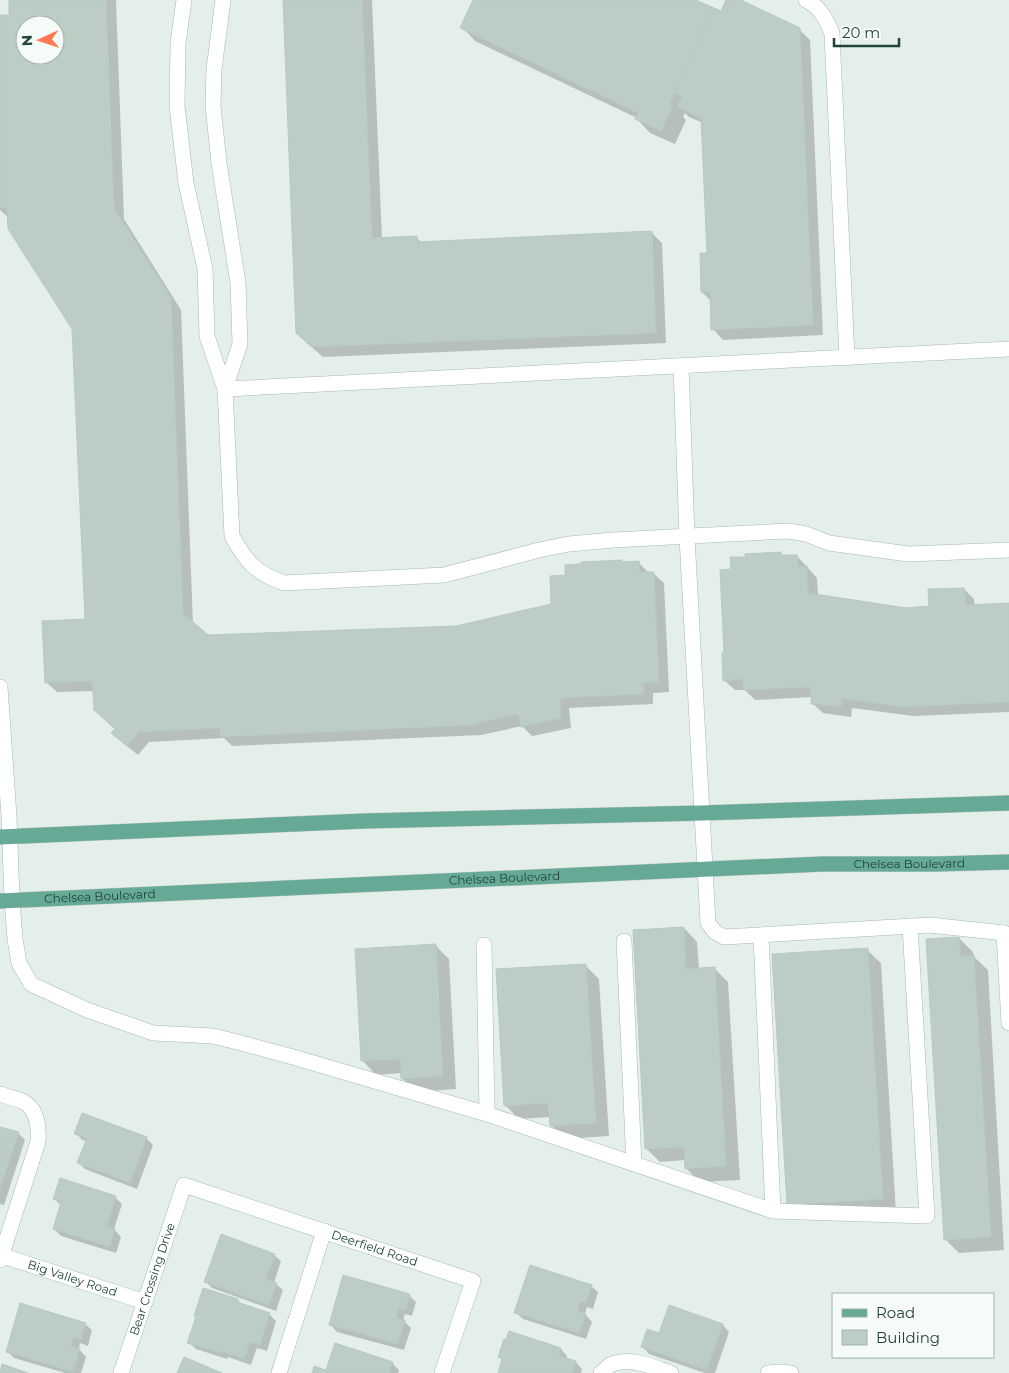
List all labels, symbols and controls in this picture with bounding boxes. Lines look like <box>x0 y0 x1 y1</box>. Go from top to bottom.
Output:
north arrow <box>15 15 65 65</box>
scale bar <box>834 15 899 47</box>
text: 20 m <box>842 23 880 42</box>
text: N <box>18 35 36 47</box>
street label: Chelsea Boulevard <box>853 855 965 871</box>
street label: Chelsea Boulevard <box>448 868 561 888</box>
street label: Chelsea Boulevard <box>44 886 156 906</box>
street label: Bear Crossing Drive <box>126 1221 178 1337</box>
street label: Deerfield Road <box>330 1227 420 1269</box>
street label: Big Valley Road <box>26 1256 119 1299</box>
legend <box>832 1293 994 1358</box>
text: Road <box>876 1303 915 1322</box>
text: Building <box>876 1328 940 1347</box>

